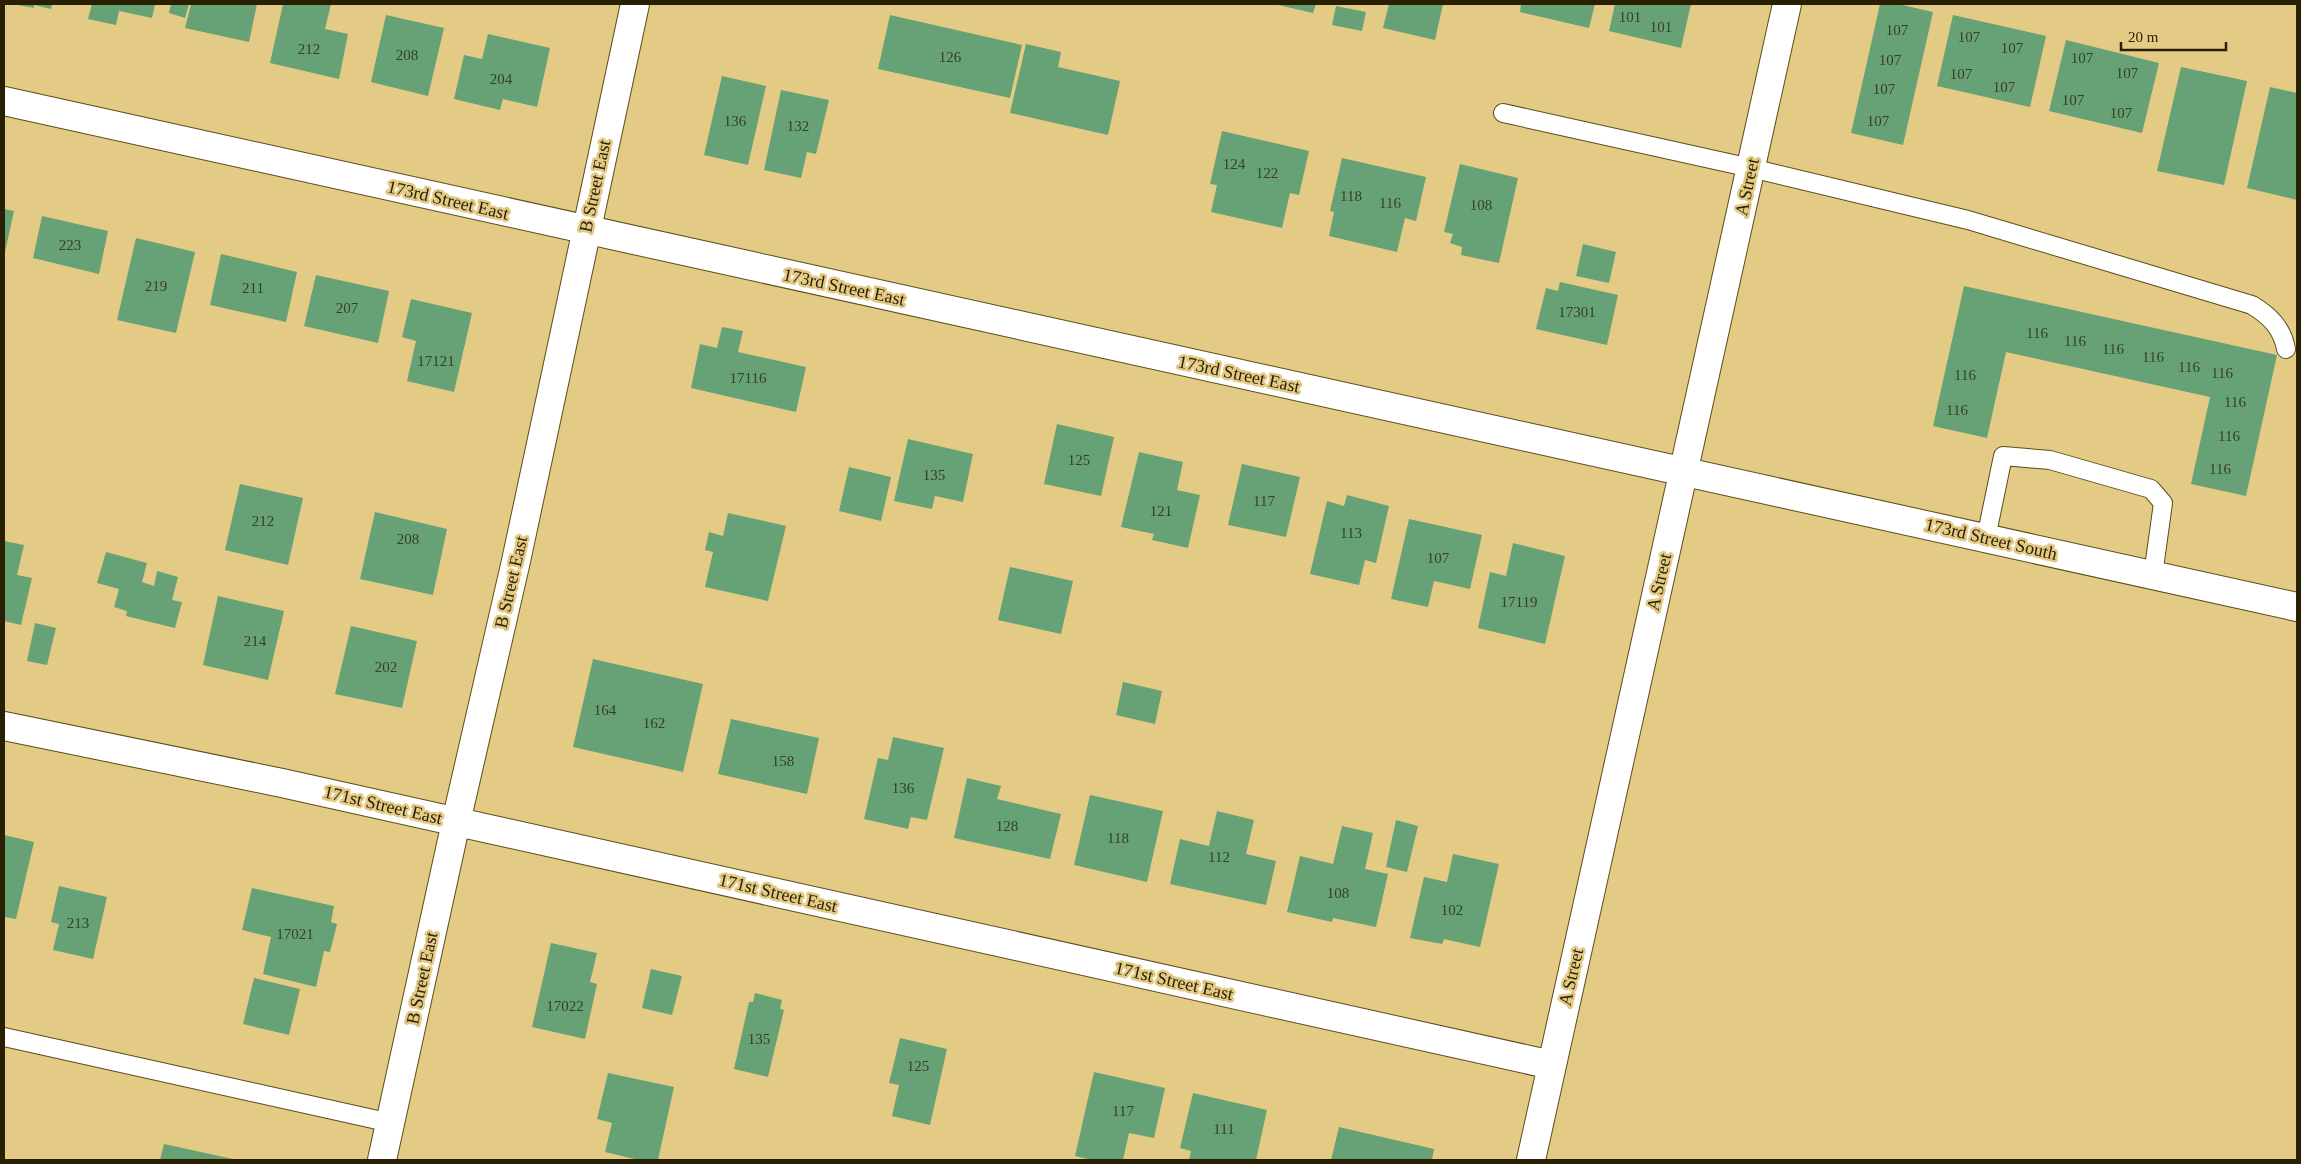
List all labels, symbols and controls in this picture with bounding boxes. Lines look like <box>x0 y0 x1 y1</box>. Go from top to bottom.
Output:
house number: 101 <box>1619 9 1641 25</box>
house number: 101 <box>1650 19 1672 35</box>
scale bar <box>2121 20 2226 52</box>
house number: 107 <box>1886 22 1909 38</box>
house number: 107 <box>1958 29 1981 45</box>
text: 20 m <box>2128 29 2159 45</box>
house number: 107 <box>2001 40 2024 56</box>
house number: 212 <box>298 41 320 57</box>
house number: 208 <box>396 47 418 63</box>
house number: 126 <box>939 49 962 65</box>
house number: 107 <box>2071 50 2094 66</box>
house number: 107 <box>1879 52 1902 68</box>
house number: 107 <box>2116 65 2139 81</box>
house number: 107 <box>1950 66 1973 82</box>
house number: 204 <box>490 71 513 87</box>
house number: 107 <box>1993 79 2016 95</box>
house number: 107 <box>1873 81 1896 97</box>
house number: 107 <box>2062 92 2085 108</box>
house number: 107 <box>2110 105 2133 121</box>
house number: 136 <box>724 113 747 129</box>
house number: 107 <box>1867 113 1890 129</box>
house number: 132 <box>787 118 809 134</box>
street label: B Street East <box>575 138 615 234</box>
house number: 124 <box>1223 156 1246 172</box>
street label: A Street <box>1731 156 1763 218</box>
house number: 122 <box>1256 165 1278 181</box>
street label: 173rd Street East <box>385 176 511 224</box>
house number: 118 <box>1340 188 1362 204</box>
house number: 116 <box>1379 195 1401 211</box>
house number: 108 <box>1470 197 1492 213</box>
house number: 223 <box>59 237 81 253</box>
street label: 173rd Street East <box>781 264 907 310</box>
house number: 219 <box>145 278 167 294</box>
house number: 211 <box>242 280 264 296</box>
house number: 207 <box>336 300 359 316</box>
house number: 17301 <box>1558 304 1596 320</box>
house number: 116 <box>2026 325 2048 341</box>
house number: 116 <box>2064 333 2086 349</box>
house number: 116 <box>2102 341 2124 357</box>
house number: 116 <box>2142 349 2164 365</box>
street label: 173rd Street East <box>1176 351 1302 397</box>
house number: 17121 <box>417 353 455 369</box>
house number: 116 <box>2178 359 2200 375</box>
house number: 116 <box>2211 365 2233 381</box>
house number: 116 <box>1954 367 1976 383</box>
house number: 17116 <box>730 370 767 386</box>
house number: 116 <box>2224 394 2246 410</box>
house number: 116 <box>1946 402 1968 418</box>
house number: 116 <box>2218 428 2240 444</box>
house number: 125 <box>1068 452 1090 468</box>
house number: 116 <box>2209 461 2231 477</box>
house number: 135 <box>923 467 945 483</box>
house number: 117 <box>1253 493 1275 509</box>
house number: 121 <box>1150 503 1172 519</box>
house number: 212 <box>252 513 274 529</box>
street label: 173rd Street South <box>1923 514 2059 564</box>
house number: 113 <box>1340 525 1362 541</box>
house number: 208 <box>397 531 419 547</box>
street label: B Street East <box>491 534 531 630</box>
house number: 107 <box>1427 550 1450 566</box>
street label: A Street <box>1643 551 1675 613</box>
house number: 17119 <box>1501 594 1537 610</box>
house number: 214 <box>244 633 267 649</box>
house number: 202 <box>375 659 397 675</box>
house number: 164 <box>594 702 617 718</box>
house number: 162 <box>643 715 665 731</box>
house number: 158 <box>772 753 794 769</box>
house number: 136 <box>892 780 915 796</box>
street label: 171st Street East <box>322 782 444 828</box>
house number: 128 <box>996 818 1018 834</box>
house number: 118 <box>1107 830 1129 846</box>
house number: 112 <box>1208 849 1230 865</box>
street label: 171st Street East <box>717 870 839 916</box>
house number: 108 <box>1327 885 1349 901</box>
house number: 102 <box>1441 902 1463 918</box>
house number: 213 <box>67 915 89 931</box>
house number: 17021 <box>276 926 314 942</box>
street label: B Street East <box>402 930 442 1026</box>
street label: A Street <box>1555 946 1587 1008</box>
street label: 171st Street East <box>1113 958 1235 1004</box>
house number: 17022 <box>546 998 584 1014</box>
house number: 135 <box>748 1031 770 1047</box>
house number: 125 <box>907 1058 929 1074</box>
house number: 117 <box>1112 1103 1134 1119</box>
house number: 111 <box>1213 1121 1235 1137</box>

